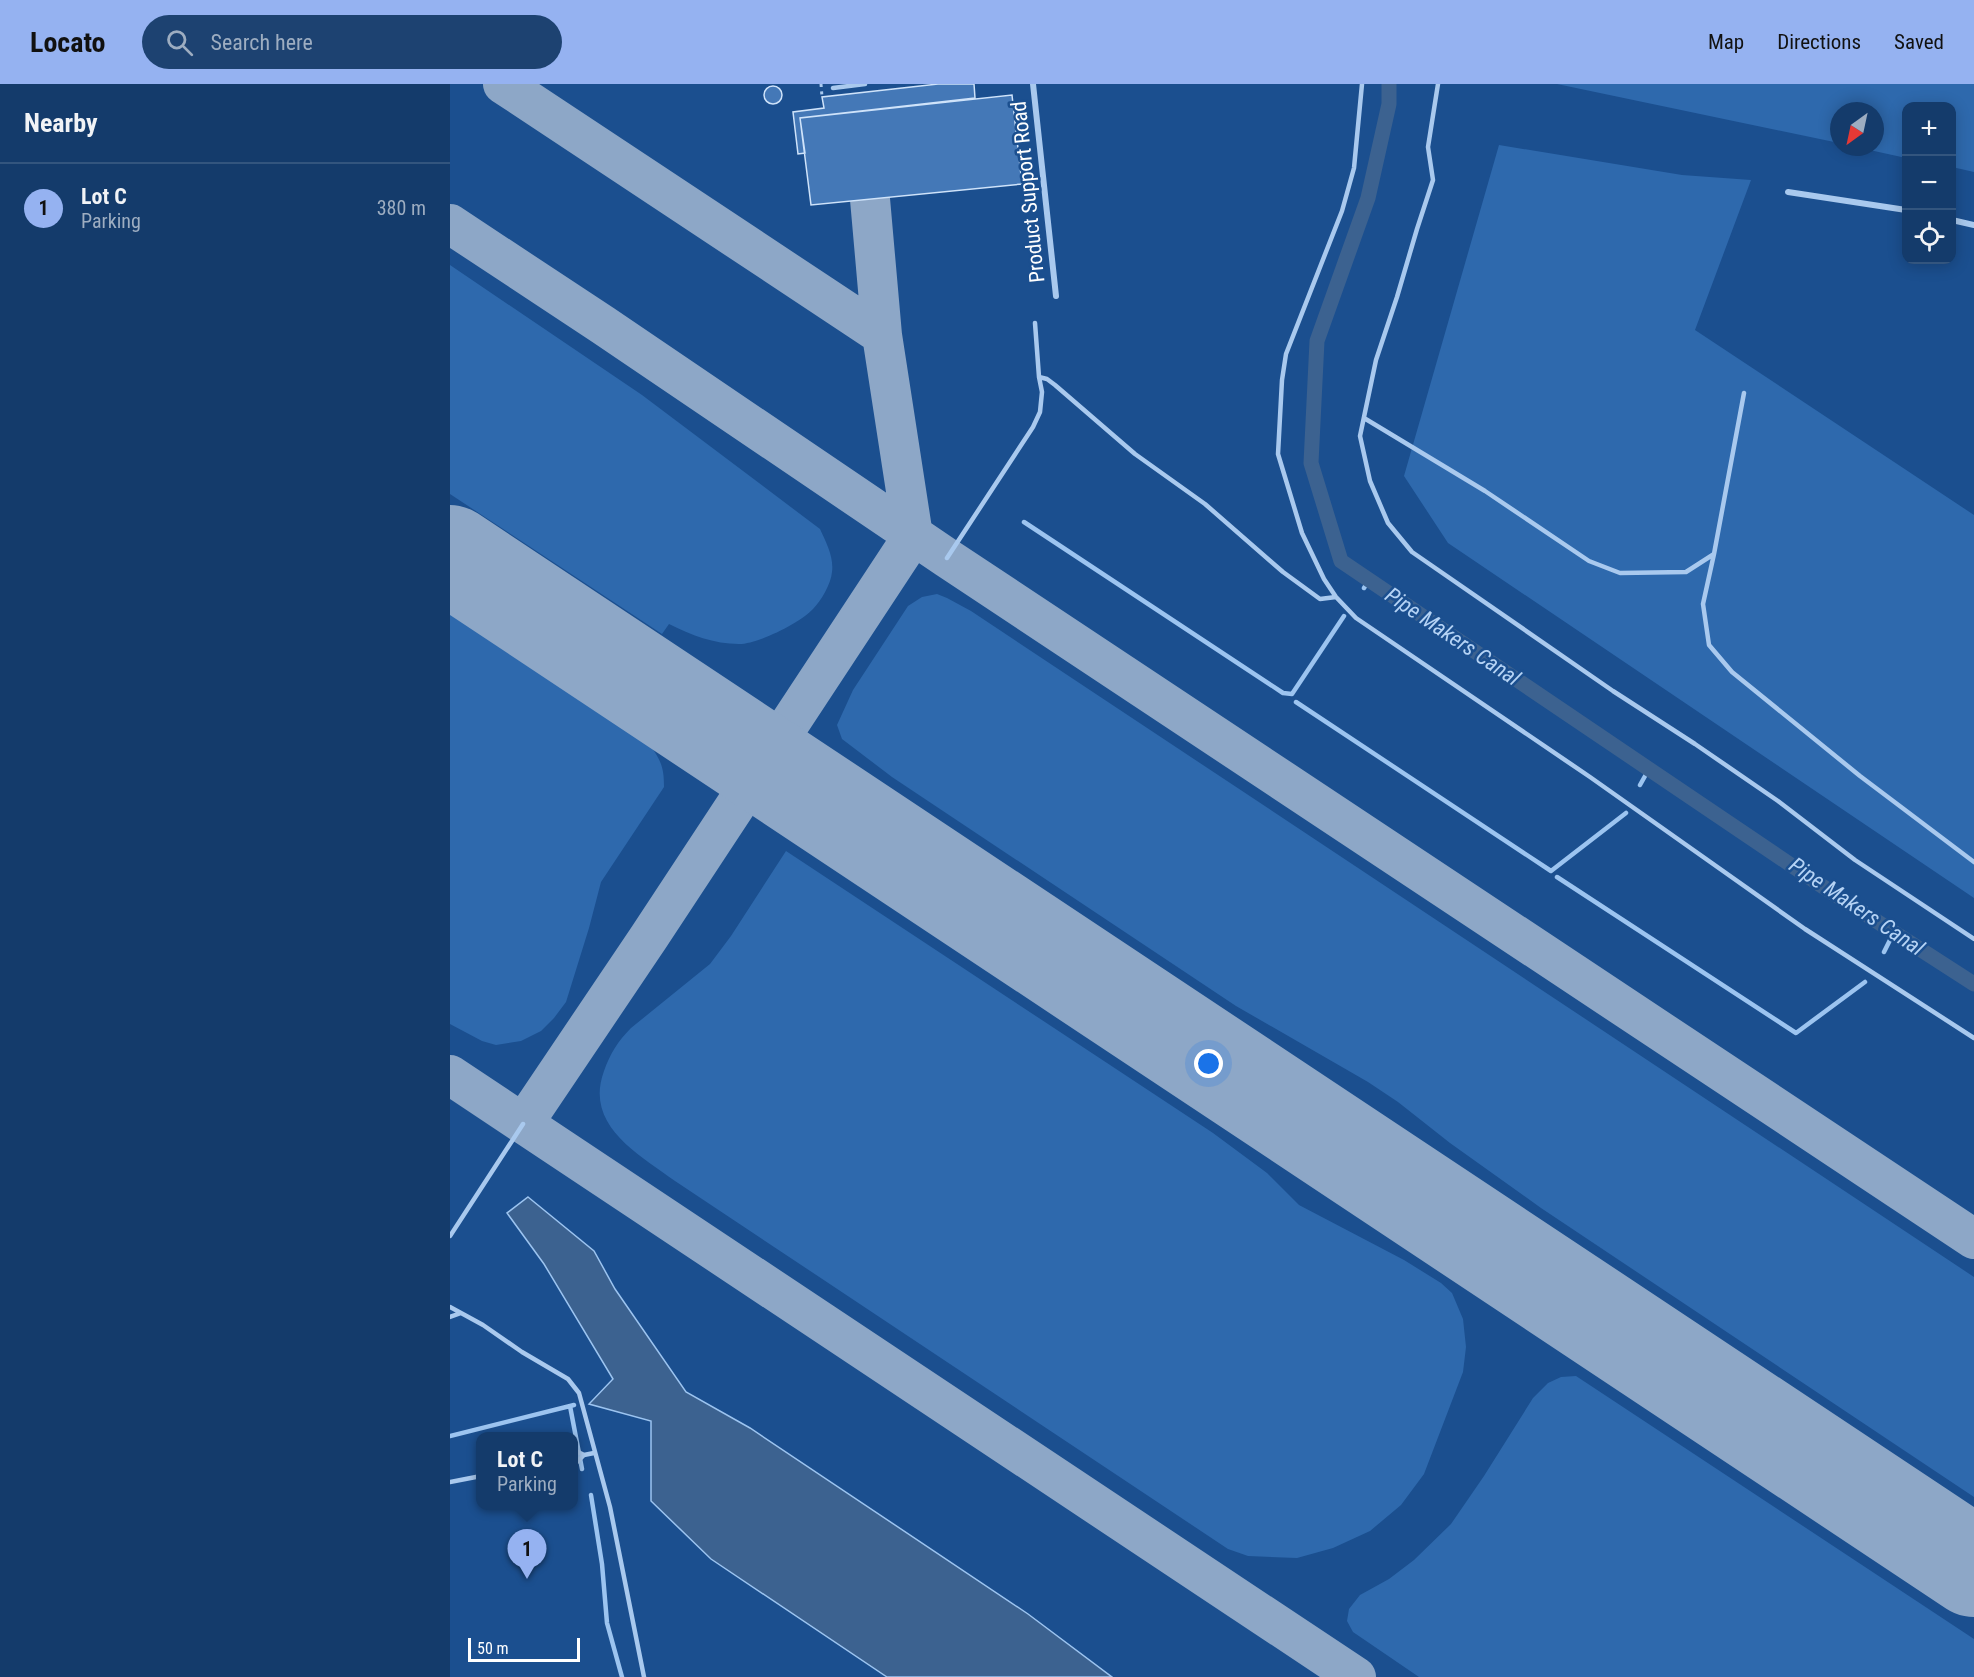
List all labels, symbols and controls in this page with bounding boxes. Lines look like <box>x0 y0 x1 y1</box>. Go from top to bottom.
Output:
search box <box>142 15 562 69</box>
text: Locato <box>30 26 106 59</box>
icon: search <box>163 26 196 59</box>
text: Search here <box>211 30 313 55</box>
text: Map <box>1708 30 1744 54</box>
text: Directions <box>1777 30 1861 54</box>
text: Saved <box>1894 30 1944 54</box>
street label: Product Support Road <box>1007 100 1049 284</box>
north arrow <box>1830 102 1884 156</box>
map controls <box>1902 102 1956 264</box>
button: + <box>1902 102 1956 156</box>
text: Nearby <box>24 108 98 138</box>
button: − <box>1902 156 1956 210</box>
text: Lot C <box>81 184 127 209</box>
text: 1 <box>38 196 49 220</box>
text: 380 m <box>377 196 426 220</box>
text: Parking <box>81 209 141 233</box>
button: locate <box>1902 210 1956 264</box>
water label: Pipe Makers Canal <box>1381 582 1526 691</box>
water label: Pipe Makers Canal <box>1785 852 1930 961</box>
your location <box>1194 1049 1223 1078</box>
popup <box>476 1432 578 1510</box>
text: Lot C <box>497 1447 543 1472</box>
text: Parking <box>497 1472 557 1496</box>
pin: 1 <box>508 1530 547 1579</box>
scale bar <box>468 1635 580 1662</box>
text: 50 m <box>477 1639 509 1658</box>

